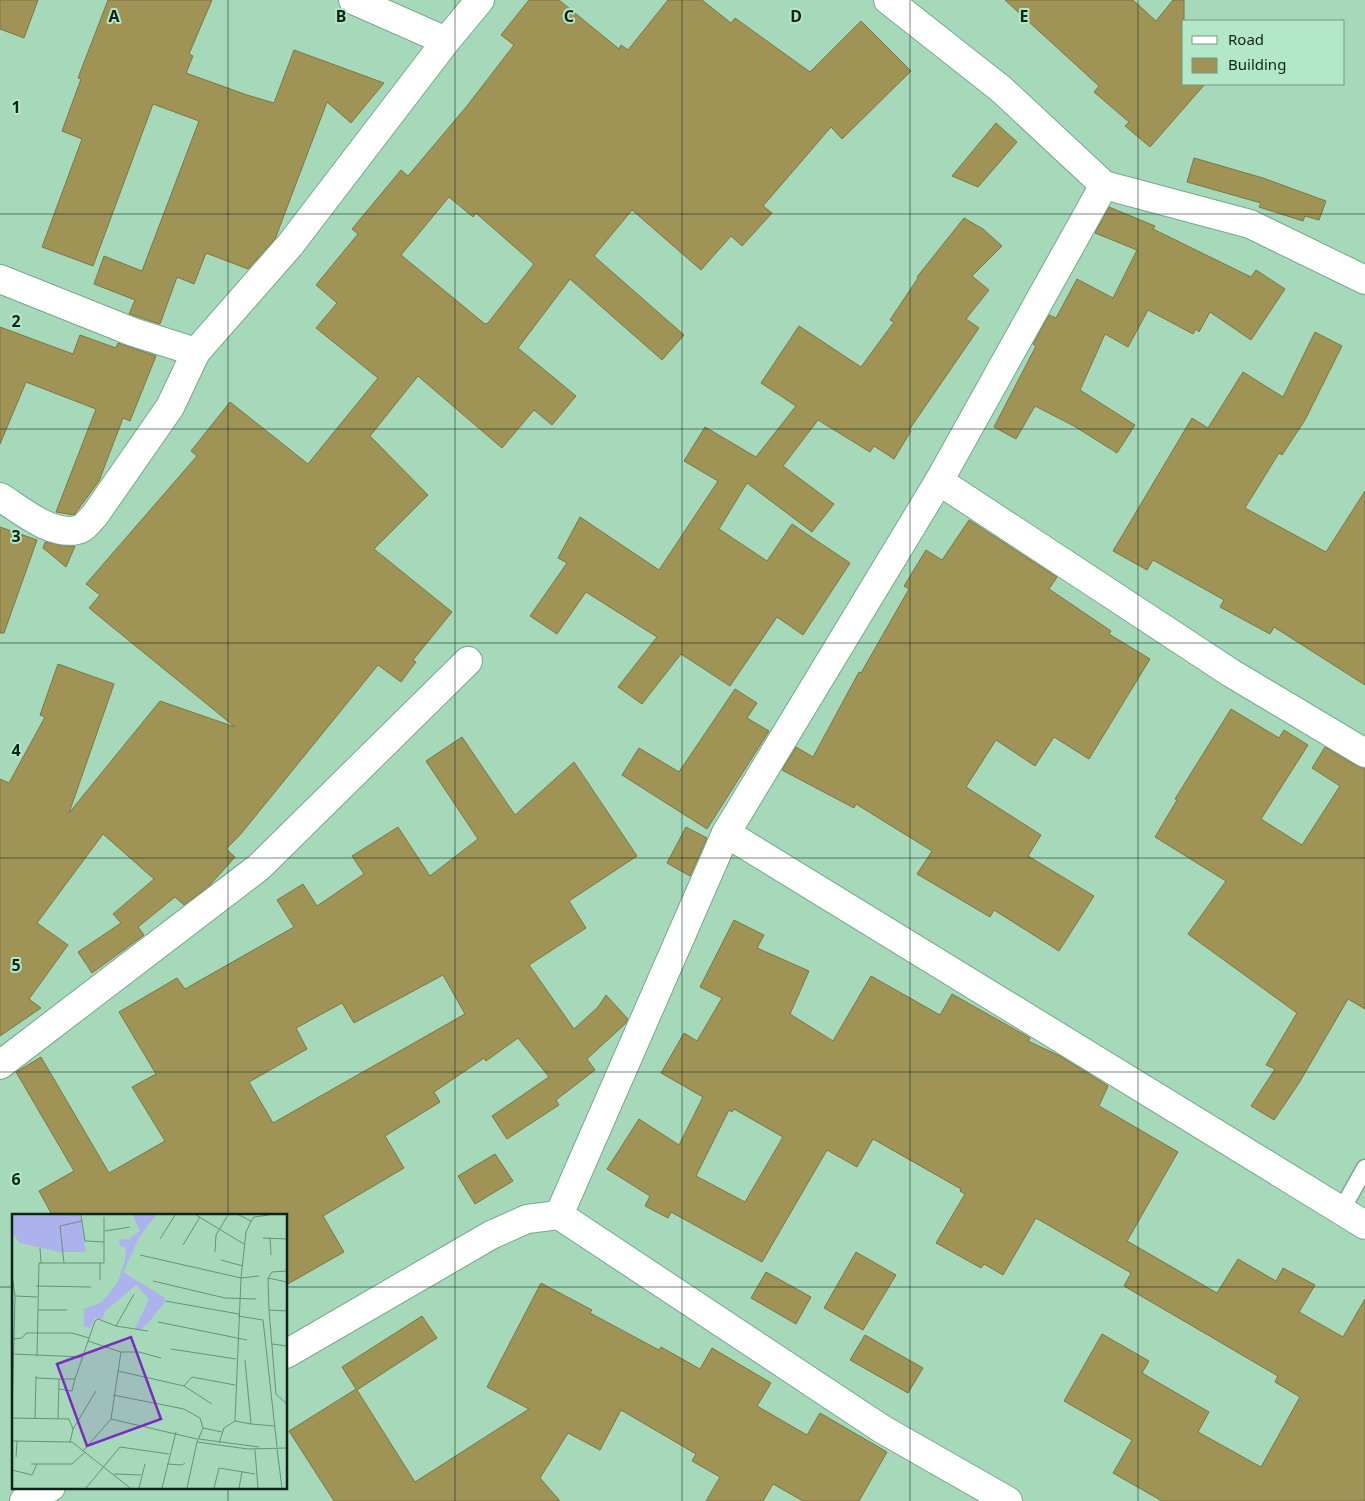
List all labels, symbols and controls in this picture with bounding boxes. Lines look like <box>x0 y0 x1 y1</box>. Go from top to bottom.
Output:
text: A <box>108 5 120 27</box>
text: B <box>336 5 346 27</box>
text: C <box>564 5 574 27</box>
text: D <box>790 5 802 27</box>
text: E <box>1020 5 1029 27</box>
legend <box>1182 20 1345 85</box>
text: Road <box>1228 29 1264 49</box>
text: Building <box>1228 54 1286 74</box>
text: 1 <box>11 96 21 118</box>
text: 2 <box>11 310 21 332</box>
text: 3 <box>11 525 21 547</box>
text: 4 <box>11 739 21 761</box>
text: 5 <box>11 954 21 976</box>
text: 6 <box>11 1168 21 1190</box>
inset map <box>12 1214 288 1488</box>

